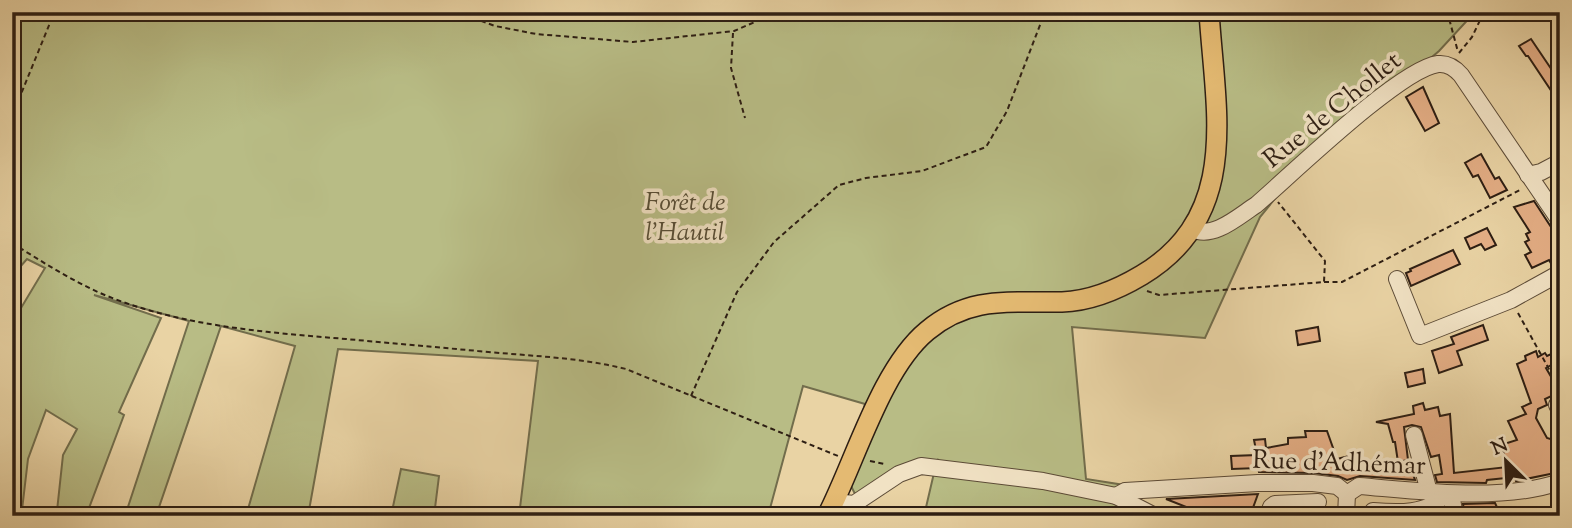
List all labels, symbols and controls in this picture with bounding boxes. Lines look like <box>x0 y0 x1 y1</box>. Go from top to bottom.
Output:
street label: Rue de Chollet <box>1256 44 1410 178</box>
park label: Forêt de l'Hautil <box>645 185 725 252</box>
north arrow <box>1470 426 1540 496</box>
text: N <box>1488 432 1513 463</box>
street label: Rue d'Adhémar <box>1252 442 1427 486</box>

